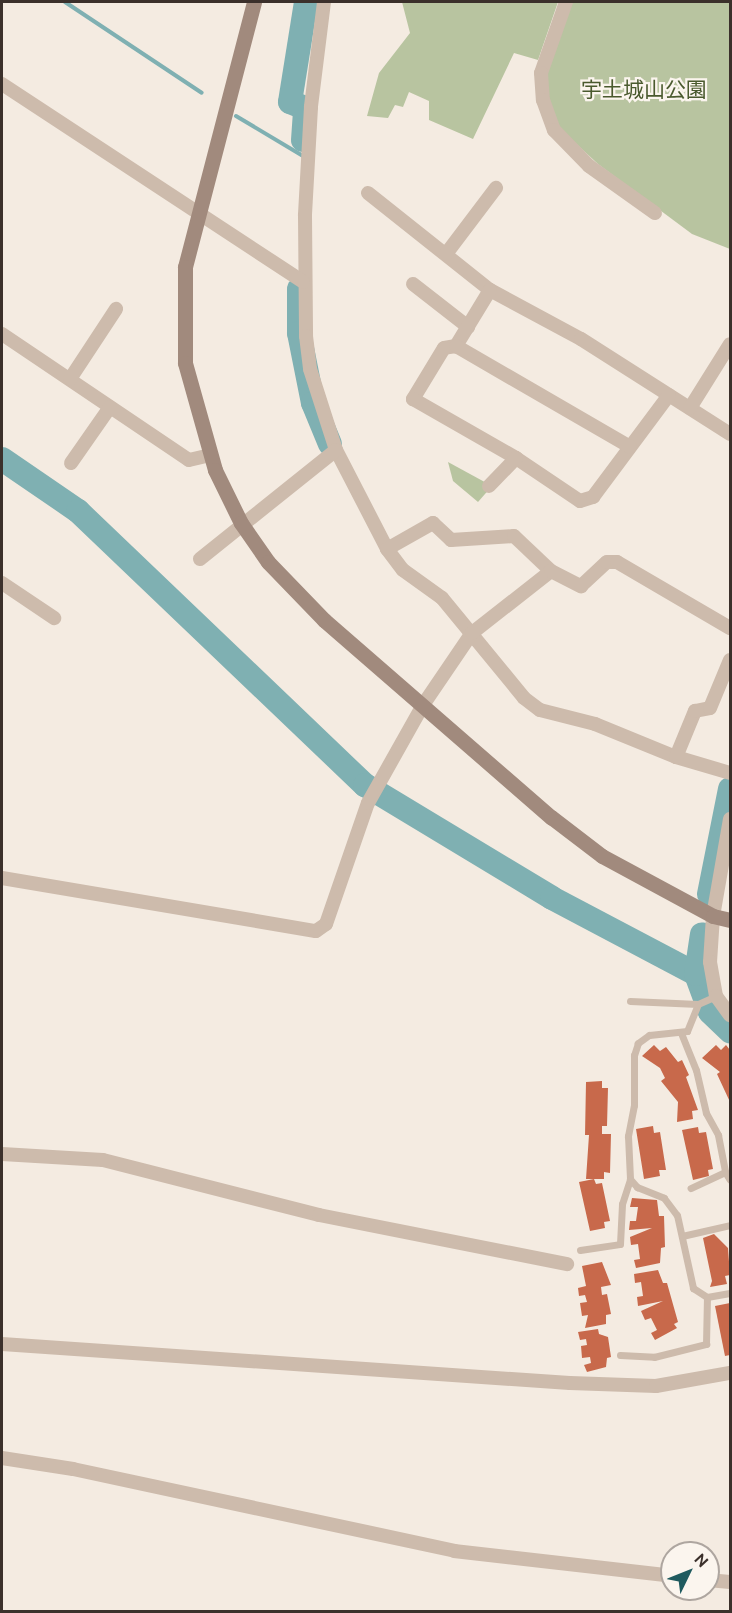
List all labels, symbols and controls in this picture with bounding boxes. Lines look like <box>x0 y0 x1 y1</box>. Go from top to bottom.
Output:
park label: 宇土城山公園 <box>581 76 707 102</box>
north arrow <box>660 1541 720 1601</box>
text: N <box>691 1550 712 1571</box>

